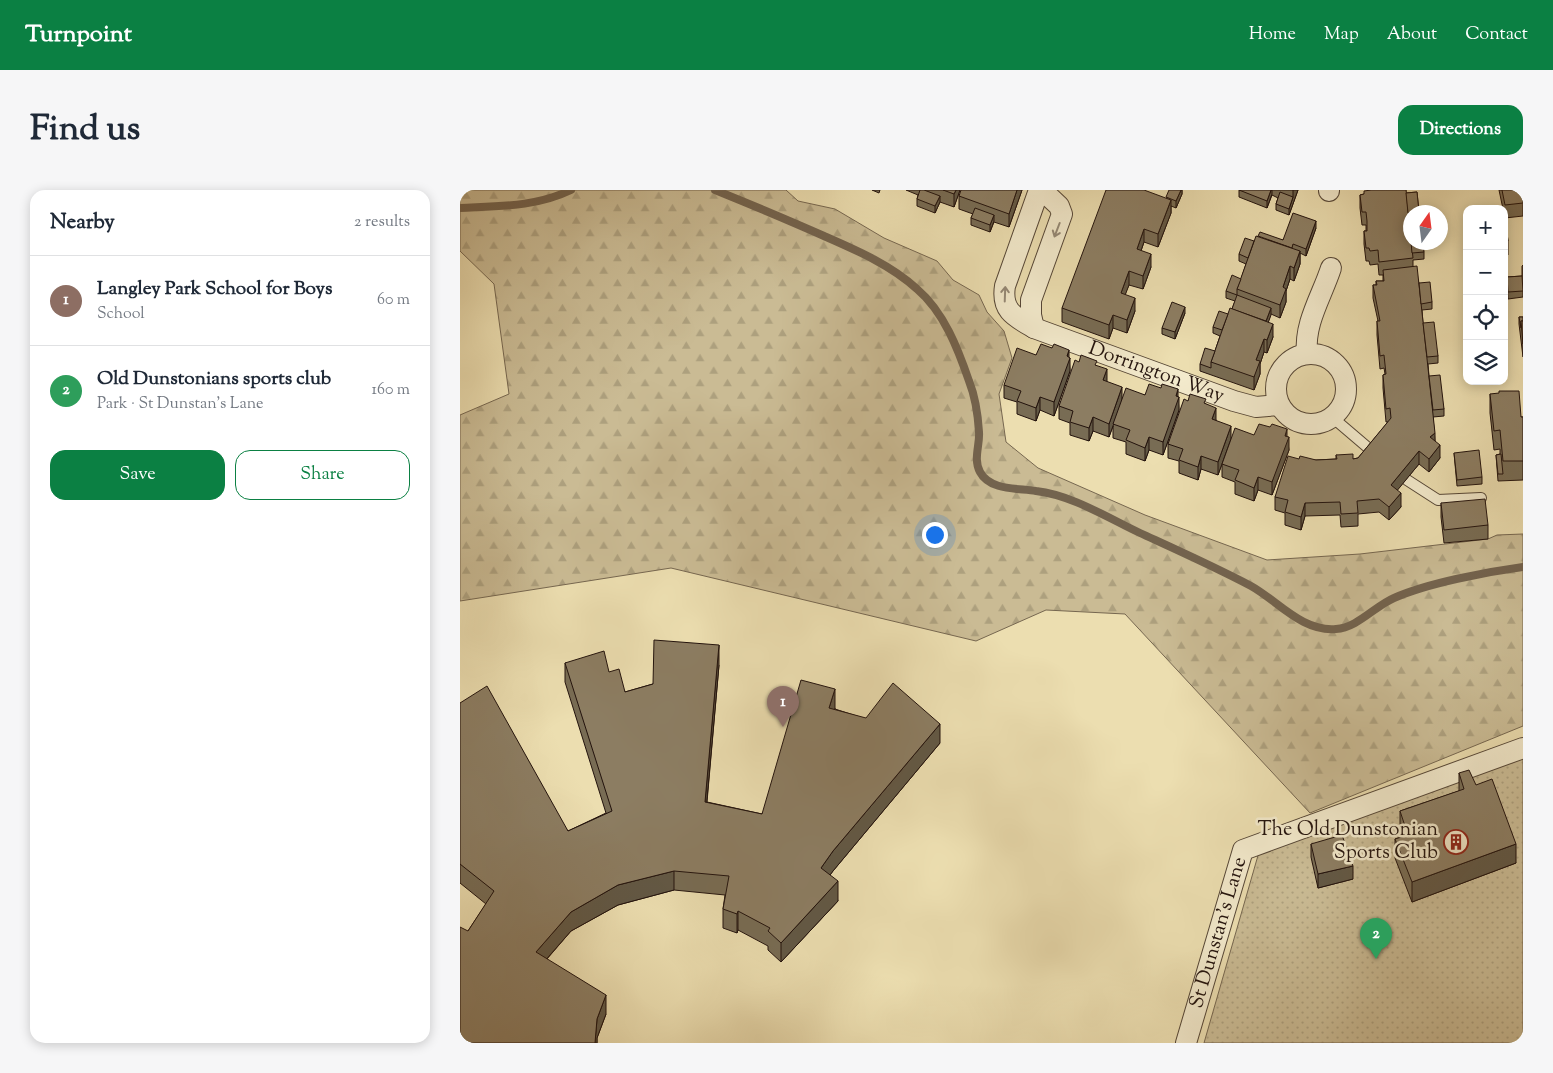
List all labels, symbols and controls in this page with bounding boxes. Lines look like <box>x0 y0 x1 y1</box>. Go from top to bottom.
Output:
text: Turnpoint <box>25 18 132 52</box>
text: Home <box>1249 22 1296 48</box>
text: Map <box>1324 22 1359 48</box>
text: About <box>1387 22 1437 48</box>
text: Contact <box>1465 22 1528 48</box>
text: Find us <box>30 105 140 156</box>
button: Directions <box>1398 105 1523 155</box>
north arrow <box>1403 205 1448 250</box>
map controls <box>1463 205 1508 385</box>
button: + <box>1463 205 1508 250</box>
text: Nearby <box>50 208 115 238</box>
text: 2 results <box>354 211 410 234</box>
one-way arrow <box>1052 222 1062 237</box>
button: − <box>1463 250 1508 295</box>
text: Langley Park School for Boys <box>97 276 332 303</box>
one-way arrow <box>1000 287 1009 303</box>
text: 1 <box>63 289 69 312</box>
text: 60 m <box>377 289 410 312</box>
button: locate <box>1463 295 1508 340</box>
text: School <box>97 303 145 326</box>
street label: Dorrington Way <box>1084 335 1228 411</box>
button: layers <box>1463 340 1508 385</box>
text: Old Dunstonians sports club <box>97 366 331 393</box>
text: 2 <box>62 379 70 402</box>
text: 160 m <box>372 379 410 402</box>
text: Park · St Dunstan's Lane <box>97 393 264 416</box>
button: Save <box>50 450 225 500</box>
button: Share <box>235 450 410 500</box>
your location <box>922 522 948 548</box>
pin: 1 <box>767 686 799 727</box>
place label: The Old Dunstonian Sports Club <box>1257 816 1438 868</box>
building icon: The Old Dunstonian Sports Club <box>1443 829 1469 855</box>
street label: St Dunstan's Lane <box>1183 854 1255 1012</box>
pin: 2 <box>1360 918 1392 959</box>

